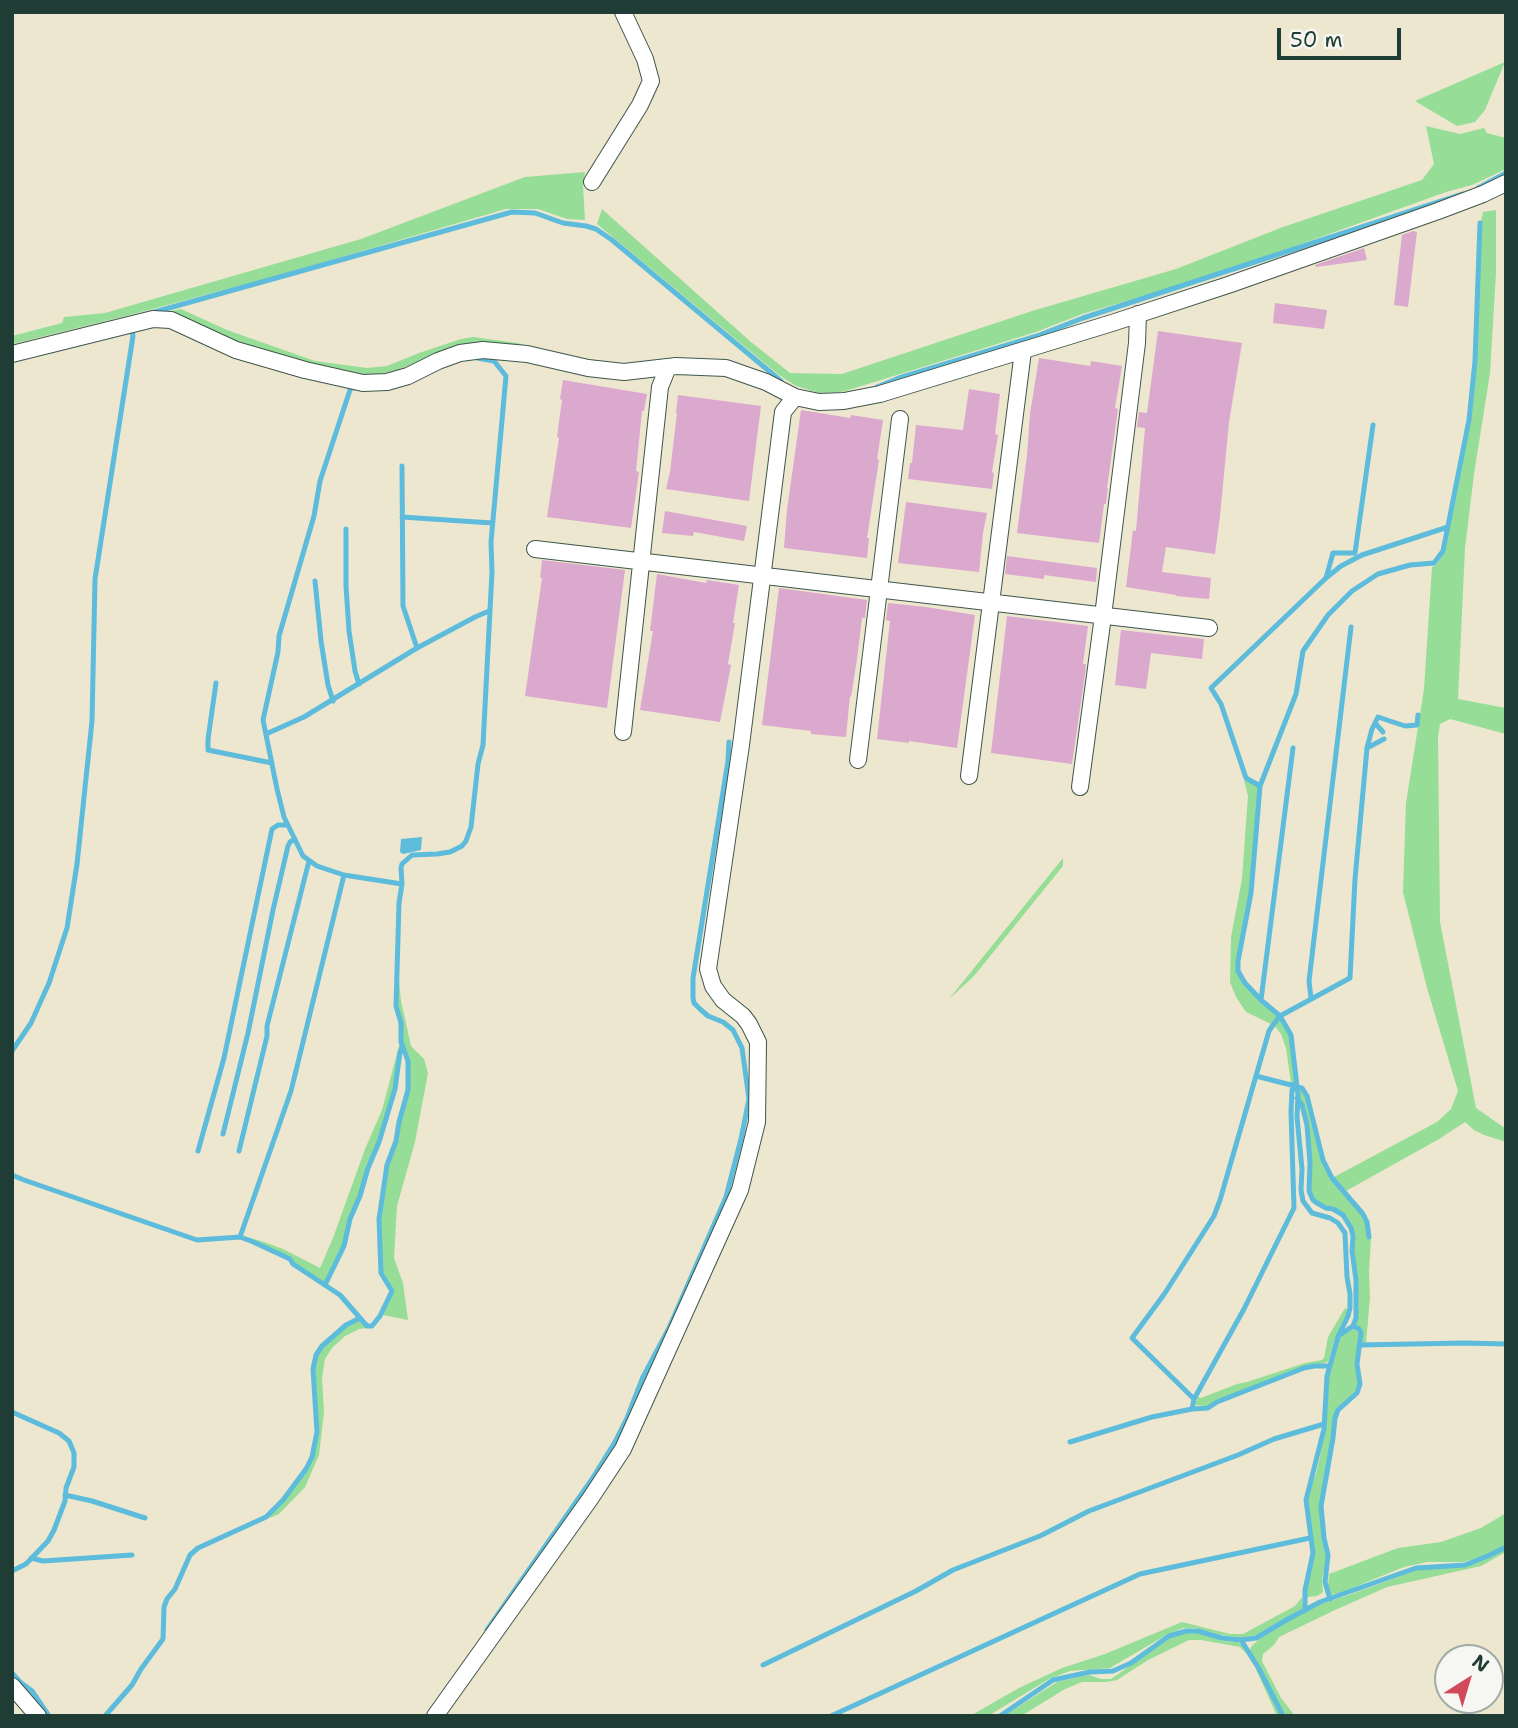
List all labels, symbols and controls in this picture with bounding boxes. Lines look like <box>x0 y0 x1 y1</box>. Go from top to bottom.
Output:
scale bar <box>1280 14 1404 58</box>
text: 50 m <box>1290 26 1343 54</box>
north arrow <box>1434 1644 1504 1714</box>
text: N <box>1467 1649 1494 1678</box>

